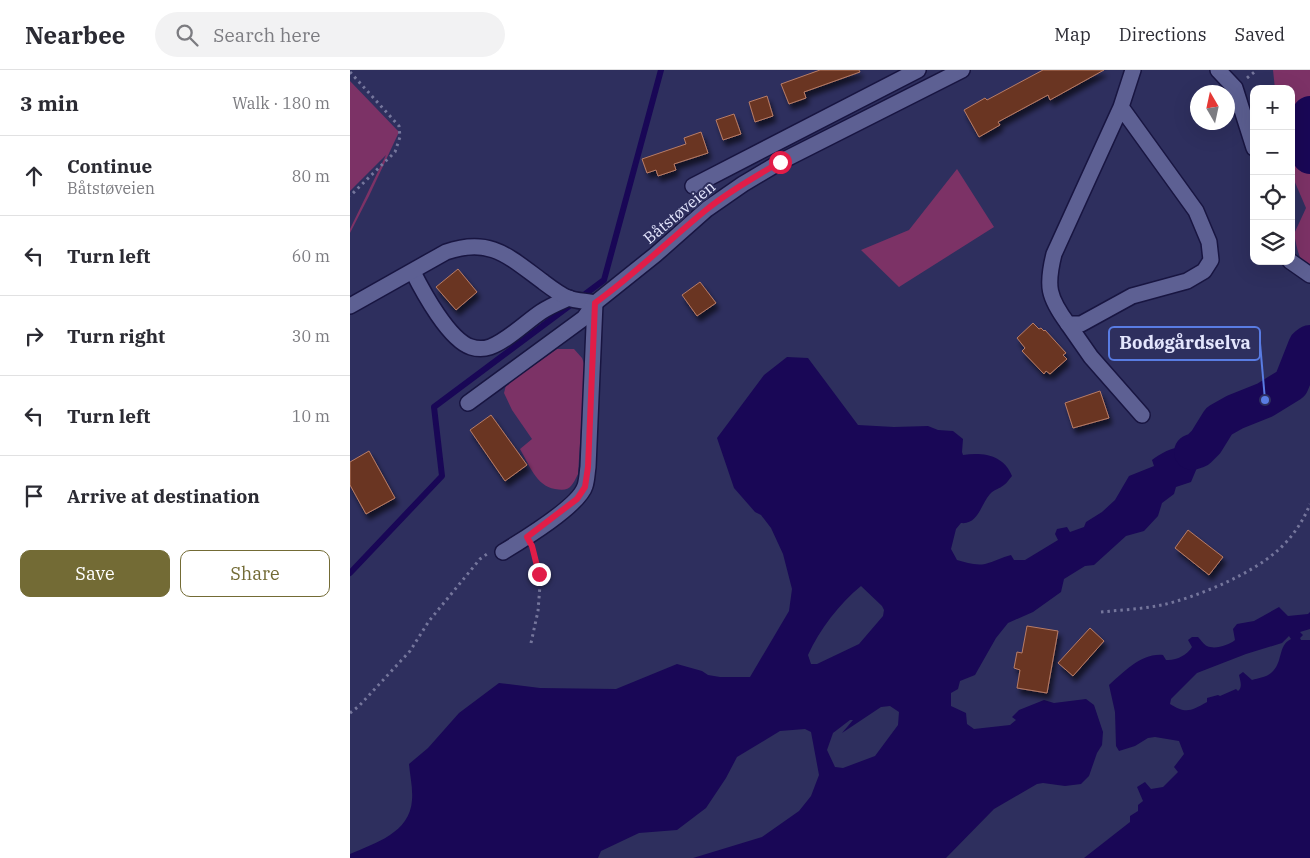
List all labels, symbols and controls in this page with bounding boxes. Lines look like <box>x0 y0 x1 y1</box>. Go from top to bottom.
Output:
search box <box>155 12 505 57</box>
text: Nearbee <box>25 19 125 51</box>
icon: search <box>173 21 201 49</box>
text: Search here <box>213 23 320 47</box>
text: Map <box>1054 23 1091 46</box>
text: Directions <box>1119 23 1207 46</box>
text: Saved <box>1235 23 1285 46</box>
north arrow <box>1190 85 1235 130</box>
map controls <box>1250 85 1295 265</box>
button: + <box>1250 85 1295 130</box>
text: 3 min <box>20 89 79 117</box>
text: Walk · 180 m <box>232 93 330 113</box>
button: − <box>1250 130 1295 175</box>
route start <box>769 151 792 174</box>
text: Continue <box>67 154 152 178</box>
icon: ahead <box>20 162 48 190</box>
text: 80 m <box>292 166 330 186</box>
button: locate <box>1250 175 1295 220</box>
street label: Båtstøveien <box>639 176 719 248</box>
text: Båtstøveien <box>67 178 155 198</box>
button: layers <box>1250 220 1295 265</box>
icon: left <box>20 242 48 270</box>
text: Turn left <box>67 244 150 268</box>
text: 60 m <box>292 246 330 266</box>
icon: right <box>20 322 48 350</box>
text: Turn right <box>67 324 165 348</box>
text: 30 m <box>292 326 330 346</box>
callout: Bodøgårdselva <box>1109 327 1260 360</box>
text: Bodøgårdselva <box>1119 331 1251 354</box>
icon: left <box>20 402 48 430</box>
text: Turn left <box>67 404 150 428</box>
text: 10 m <box>292 406 330 426</box>
icon: arrive <box>20 482 48 510</box>
text: Arrive at destination <box>67 484 260 508</box>
button: Save <box>20 550 170 597</box>
button: Share <box>180 550 330 597</box>
route end <box>528 563 551 586</box>

